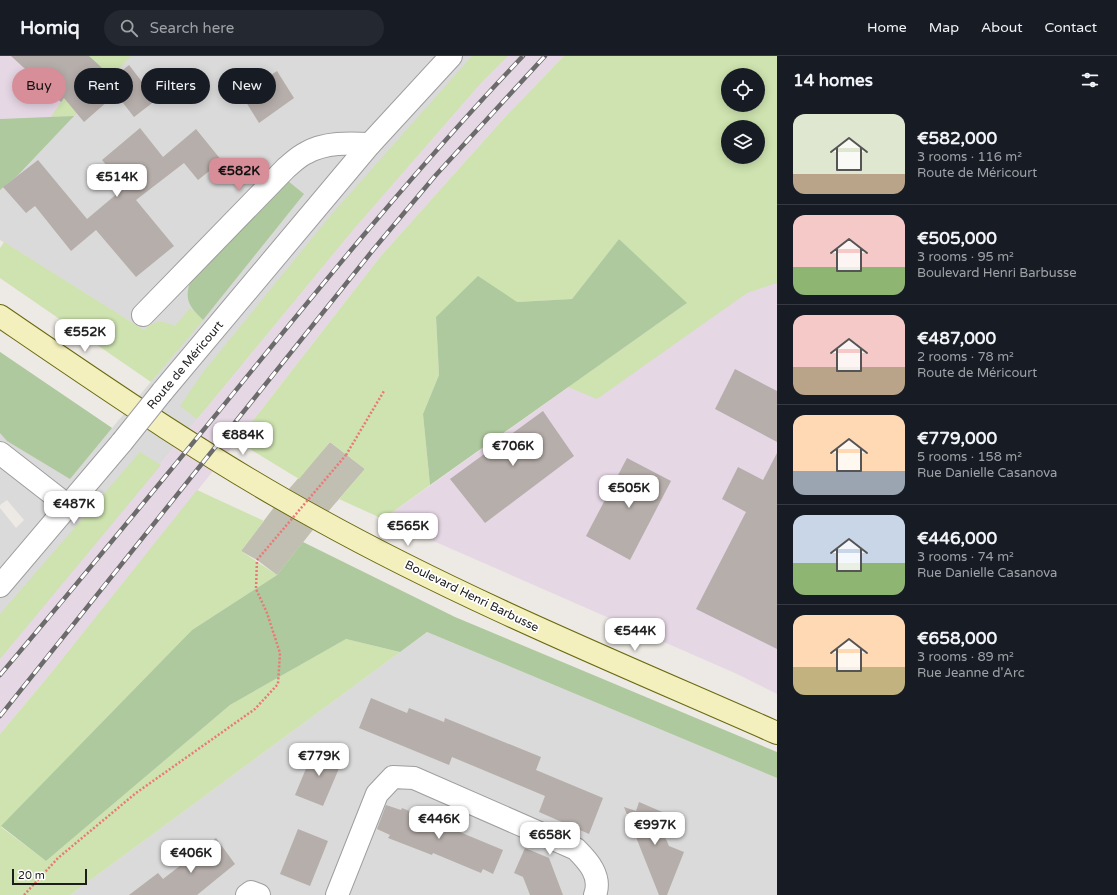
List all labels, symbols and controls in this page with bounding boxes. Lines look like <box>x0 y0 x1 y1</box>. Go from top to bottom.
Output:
search box <box>104 10 384 46</box>
text: Homiq <box>20 17 80 39</box>
icon: search <box>118 17 140 39</box>
text: Search here <box>150 19 234 37</box>
text: Home <box>867 19 907 36</box>
text: Map <box>929 19 959 36</box>
text: About <box>981 19 1023 36</box>
text: Contact <box>1045 19 1097 36</box>
chip: Buy <box>12 68 66 104</box>
chip: Rent <box>74 68 133 104</box>
chip: Filters <box>141 68 210 104</box>
chip: New <box>218 68 276 104</box>
map controls <box>721 68 765 164</box>
button: locate <box>721 68 765 112</box>
icon: filters <box>1079 69 1101 91</box>
text: 14 homes <box>793 70 873 91</box>
button: layers <box>721 120 765 164</box>
text: €582,000 <box>917 128 997 149</box>
icon: home <box>825 130 873 178</box>
text: 3 rooms · 116 m² <box>917 149 1022 165</box>
pin: €582K <box>211 158 267 192</box>
text: €582K <box>218 163 260 179</box>
pin: €514K <box>89 164 145 198</box>
text: Route de Méricourt <box>917 165 1037 181</box>
text: €514K <box>96 169 138 185</box>
text: €505,000 <box>917 228 997 249</box>
icon: home <box>825 231 873 279</box>
text: 3 rooms · 95 m² <box>917 249 1014 265</box>
text: Boulevard Henri Barbusse <box>917 265 1077 281</box>
street label: Route de Méricourt <box>144 318 226 412</box>
pin: €552K <box>57 319 113 353</box>
text: €552K <box>64 324 106 340</box>
text: €487,000 <box>917 328 996 349</box>
icon: home <box>825 331 873 379</box>
text: 2 rooms · 78 m² <box>917 349 1014 365</box>
text: Route de Méricourt <box>917 365 1037 381</box>
pin: €884K <box>215 422 271 456</box>
text: €884K <box>222 427 264 443</box>
text: €779,000 <box>917 428 997 449</box>
icon: home <box>825 431 873 479</box>
pin: €706K <box>485 433 541 467</box>
text: €706K <box>492 438 534 454</box>
text: 5 rooms · 158 m² <box>917 449 1022 465</box>
text: Rue Danielle Casanova <box>917 465 1057 481</box>
pin: €505K <box>601 475 657 509</box>
text: €505K <box>608 480 650 496</box>
pin: €487K <box>46 491 102 525</box>
text: €487K <box>53 496 95 512</box>
pin: €565K <box>380 513 436 547</box>
text: €565K <box>387 518 429 534</box>
text: €446,000 <box>917 528 997 549</box>
icon: home <box>825 531 873 579</box>
text: 3 rooms · 74 m² <box>917 549 1014 565</box>
street label: Boulevard Henri Barbusse <box>403 557 541 635</box>
text: Rue Danielle Casanova <box>917 565 1057 581</box>
pin: €544K <box>607 618 663 652</box>
text: €544K <box>614 623 656 639</box>
text: €658,000 <box>917 628 997 649</box>
icon: home <box>825 631 873 679</box>
text: 3 rooms · 89 m² <box>917 649 1014 665</box>
text: Rue Jeanne d'Arc <box>917 665 1025 681</box>
pin: €779K <box>291 743 347 777</box>
text: €779K <box>298 748 340 764</box>
pin: €446K <box>411 806 467 840</box>
text: €446K <box>418 811 460 827</box>
pin: €997K <box>627 812 683 846</box>
text: €997K <box>634 817 676 833</box>
pin: €658K <box>522 822 578 856</box>
text: €658K <box>529 827 571 843</box>
pin: €406K <box>163 840 219 874</box>
text: €406K <box>170 845 212 861</box>
scale bar <box>12 867 87 886</box>
text: 20 m <box>18 869 45 882</box>

